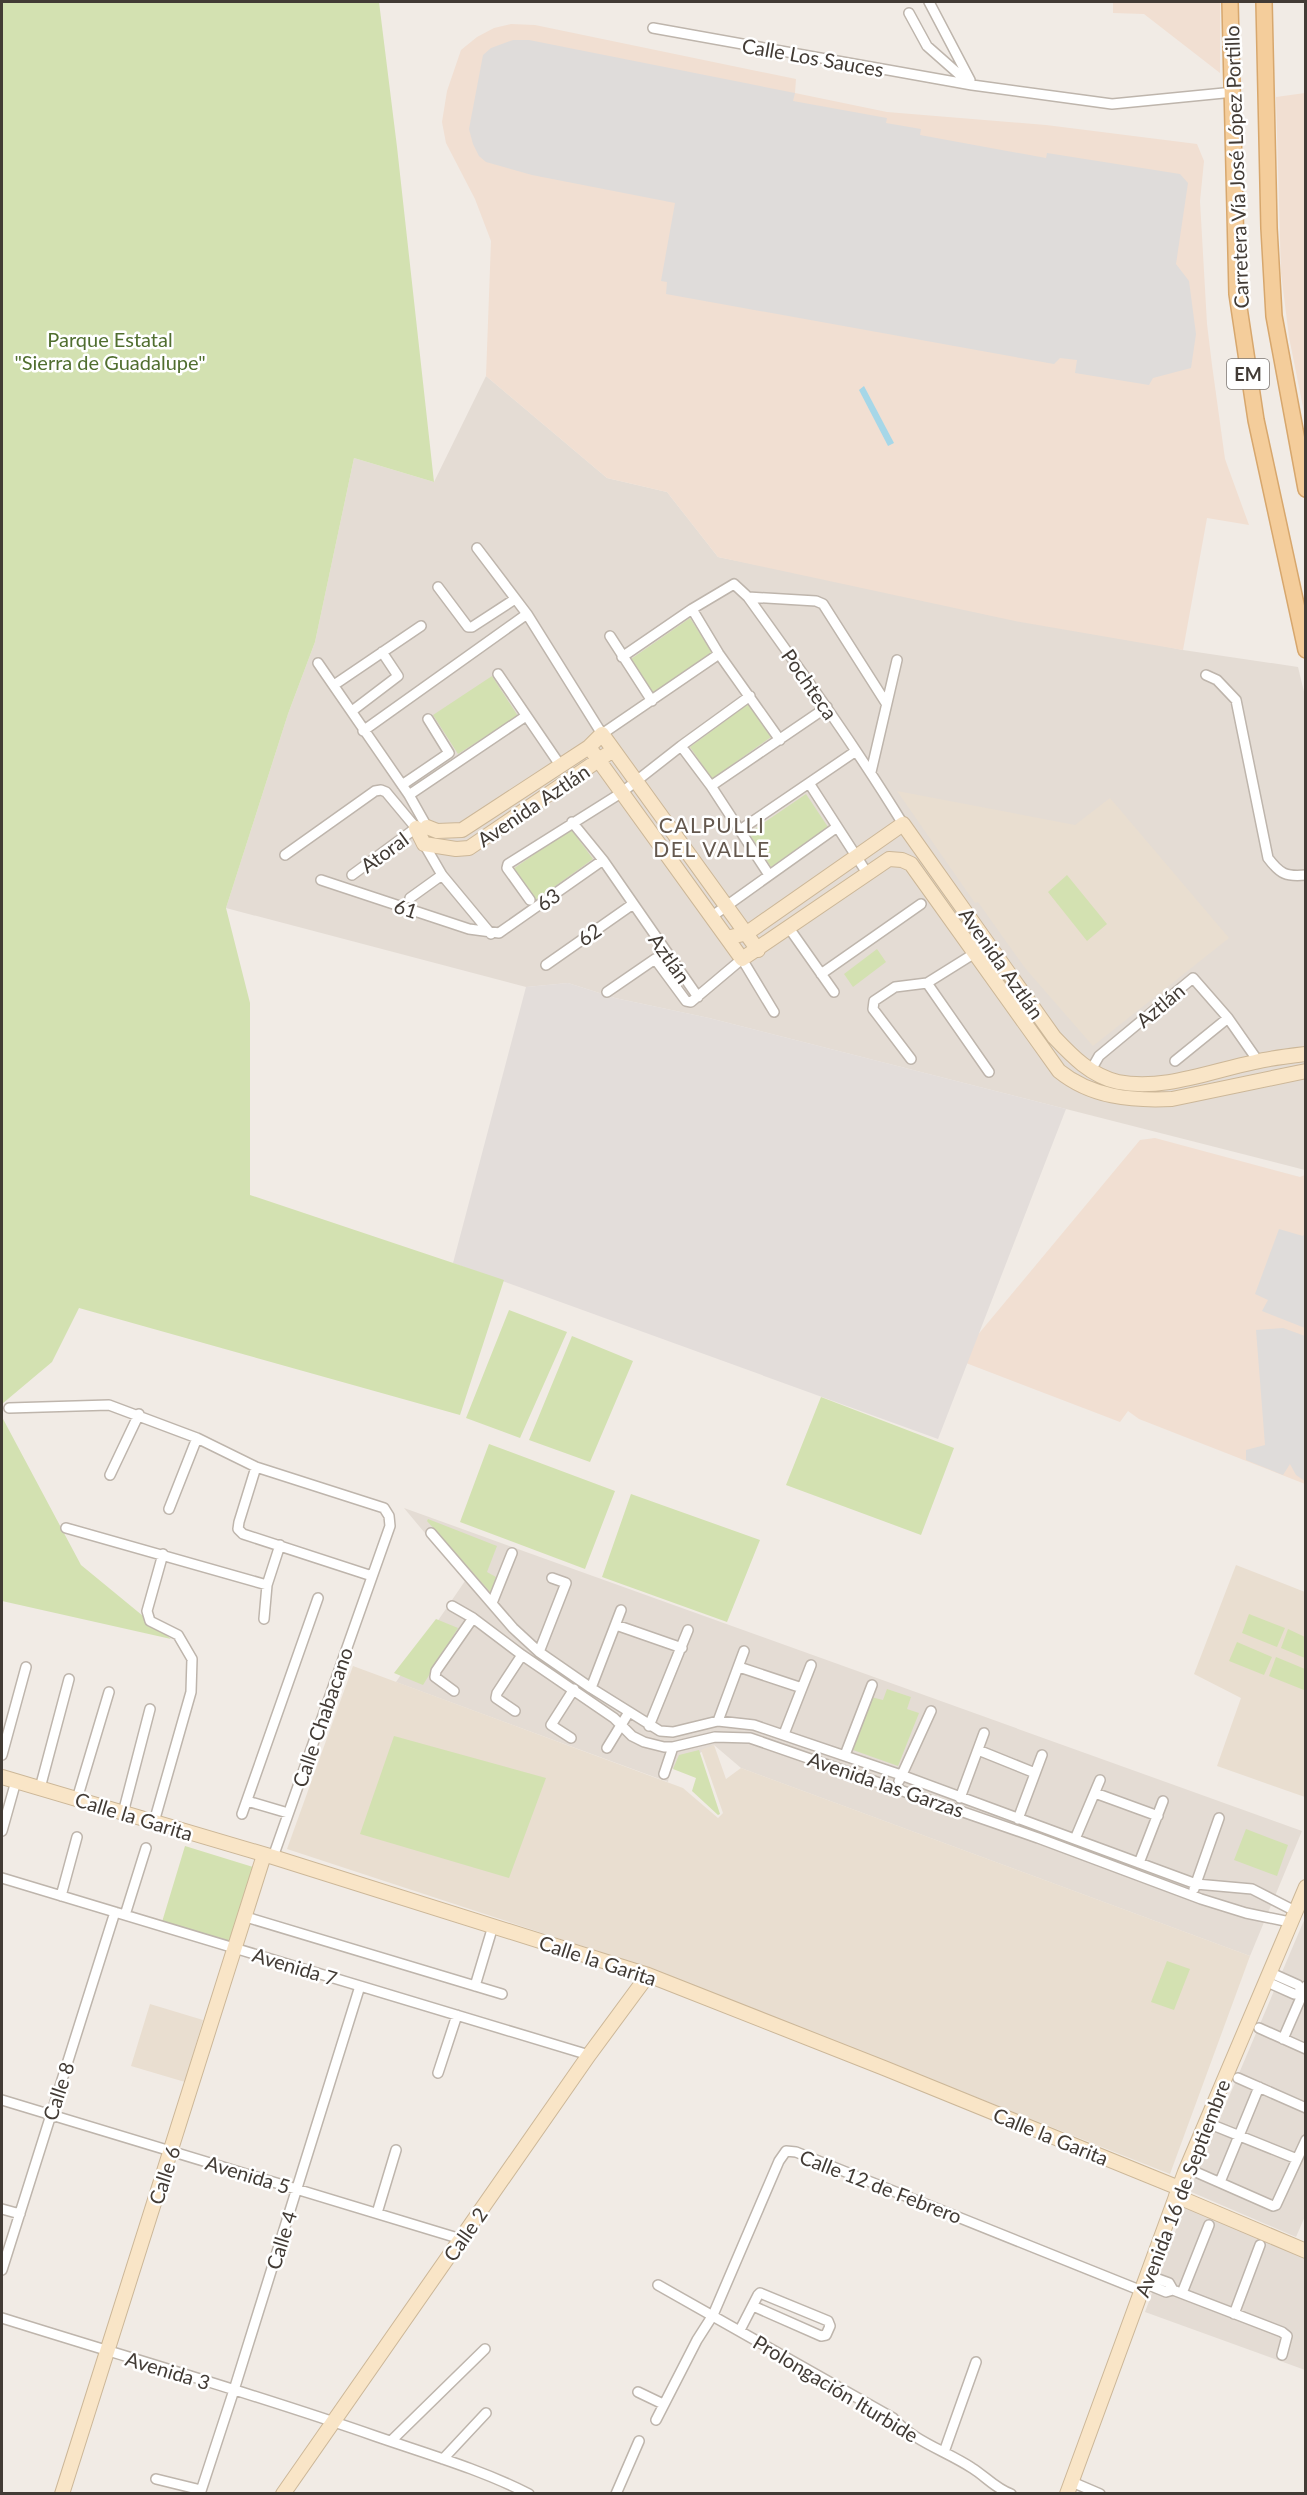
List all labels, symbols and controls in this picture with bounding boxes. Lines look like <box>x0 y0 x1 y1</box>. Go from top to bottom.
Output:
street label: Carretera Vía José López Portillo <box>1219 25 1253 309</box>
street label: Calle Los Sauces <box>740 33 886 81</box>
park label: Parque Estatal "Sierra de Guadalupe" <box>14 327 206 374</box>
road number: EM <box>1227 359 1269 389</box>
street label: Pochteca <box>777 644 843 724</box>
street label: Avenida Aztlán <box>472 759 594 851</box>
district label: CALPULLI DEL VALLE <box>653 812 771 861</box>
street label: Atoral <box>355 827 413 877</box>
street label: 63 <box>532 883 564 915</box>
street label: 61 <box>391 893 421 923</box>
street label: Avenida Aztlán <box>955 903 1049 1023</box>
street label: 62 <box>573 918 605 950</box>
street label: Aztlán <box>644 928 696 988</box>
street label: Aztlán <box>1131 978 1189 1032</box>
street label: Calle Chabacano <box>287 1644 357 1790</box>
street label: Avenida las Garzas <box>805 1746 967 1822</box>
street label: Calle la Garita <box>72 1787 196 1845</box>
street label: Calle la Garita <box>536 1930 660 1990</box>
street label: Avenida 7 <box>250 1942 340 1990</box>
street label: Calle 8 <box>37 2059 79 2123</box>
street label: Avenida 16 de Septiembre <box>1129 2076 1235 2300</box>
street label: Calle la Garita <box>990 2102 1112 2170</box>
street label: Calle 6 <box>143 2143 185 2207</box>
street label: Calle 12 de Febrero <box>797 2144 965 2228</box>
street label: Avenida 5 <box>203 2150 293 2198</box>
street label: Calle 2 <box>438 2203 492 2265</box>
street label: Calle 4 <box>261 2207 301 2272</box>
street label: Prolongación Iturbide <box>749 2329 923 2447</box>
street label: Avenida 3 <box>123 2346 213 2394</box>

